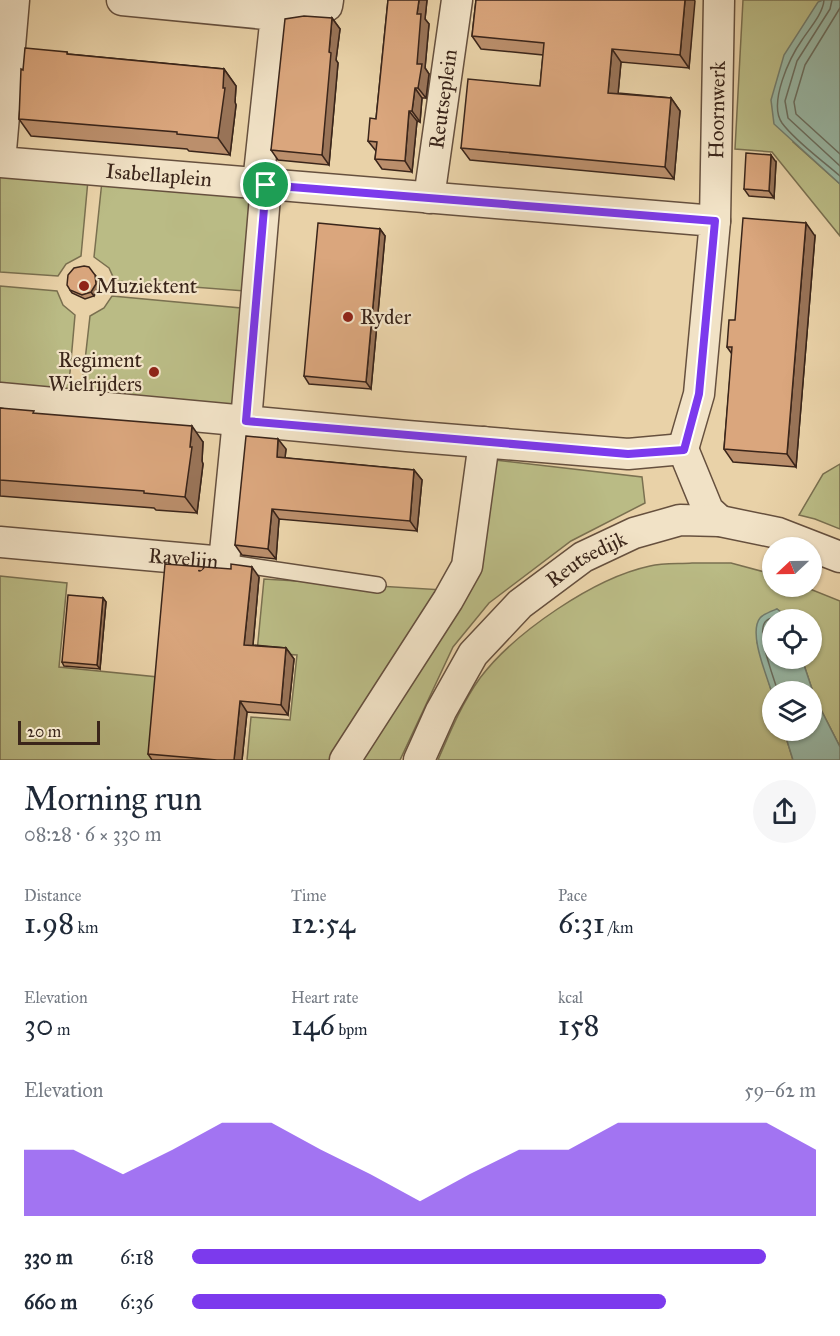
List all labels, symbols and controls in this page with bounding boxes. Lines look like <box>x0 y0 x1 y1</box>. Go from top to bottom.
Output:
street label: Reutseplein <box>423 47 463 150</box>
street label: Hoornwerk <box>703 60 731 159</box>
street label: Isabellaplein <box>105 158 213 192</box>
pin <box>240 159 291 210</box>
icon: arrive <box>249 168 282 201</box>
place label: Muziektent <box>96 273 198 299</box>
marker: Muziektent <box>77 279 91 293</box>
place label: Ryder <box>360 304 411 330</box>
marker: Ryder <box>341 310 355 324</box>
place label: Regiment Wielrijders <box>48 347 143 397</box>
marker: Regiment Wielrijders <box>147 365 161 379</box>
street label: Reutsedijk <box>541 525 631 593</box>
north arrow <box>762 537 822 597</box>
map controls <box>762 537 822 741</box>
street label: Ravelijn <box>147 542 219 574</box>
button: locate <box>762 609 822 669</box>
button: layers <box>762 681 822 741</box>
scale bar <box>18 718 100 746</box>
text: 20 m <box>27 722 61 741</box>
text: Morning run <box>24 779 202 819</box>
button: share <box>753 780 816 843</box>
text: 08:28 · 6 × 330 m <box>24 822 162 846</box>
text: Distance <box>24 886 81 905</box>
text: Time <box>291 886 326 905</box>
text: Pace <box>558 886 587 905</box>
text: 1.98 <box>24 905 74 941</box>
text: 12:54 <box>291 905 355 941</box>
text: 6:31 <box>558 905 605 941</box>
text: km <box>74 918 98 937</box>
text: /km <box>605 918 633 937</box>
text: Elevation <box>24 988 88 1007</box>
text: Heart rate <box>291 988 358 1007</box>
text: kcal <box>558 988 583 1007</box>
text: 30 <box>24 1007 53 1043</box>
text: 146 <box>291 1007 335 1043</box>
text: 158 <box>558 1007 600 1043</box>
text: m <box>53 1020 70 1039</box>
text: bpm <box>335 1020 368 1039</box>
text: Elevation <box>24 1078 103 1102</box>
text: 59–62 m <box>744 1078 816 1102</box>
text: 330 m <box>24 1245 73 1269</box>
text: 6:18 <box>120 1245 154 1269</box>
text: 660 m <box>24 1290 77 1314</box>
text: 6:36 <box>120 1290 154 1314</box>

